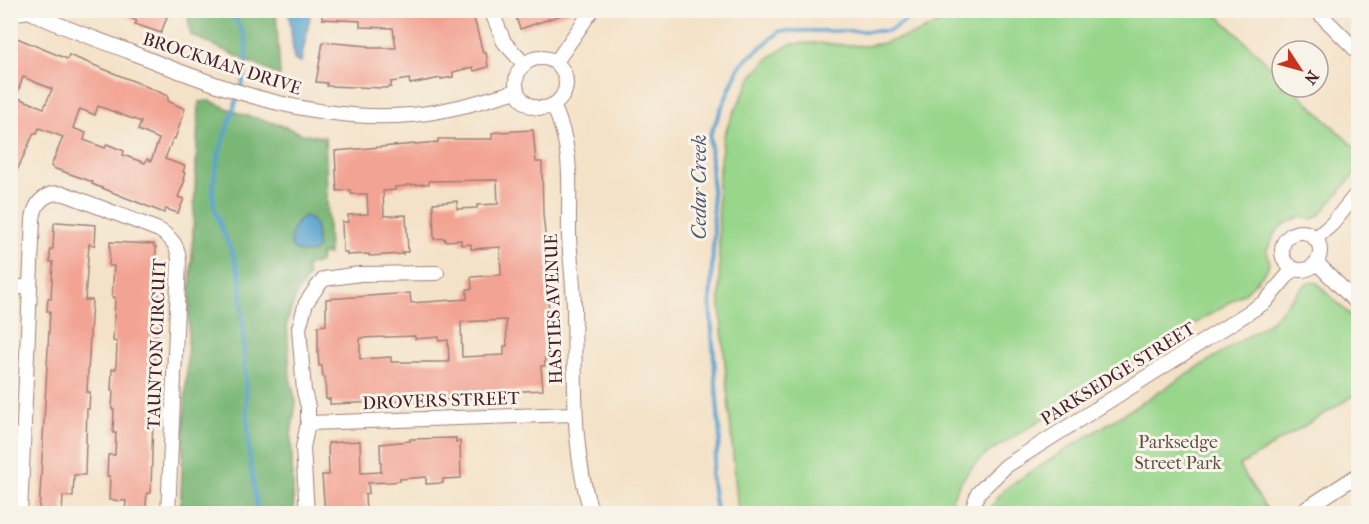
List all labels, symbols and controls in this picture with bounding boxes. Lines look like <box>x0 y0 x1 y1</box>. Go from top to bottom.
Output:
street label: BROCKMAN DRIVE <box>140 28 304 100</box>
north arrow <box>1270 39 1330 99</box>
text: N <box>1300 67 1323 89</box>
water label: Cedar Creek <box>688 135 711 239</box>
street label: HASTIES AVENUE <box>541 233 567 385</box>
street label: TAUNTON CIRCUIT <box>144 257 171 430</box>
street label: PARKSEDGE STREET <box>1037 317 1200 430</box>
street label: DROVERS STREET <box>362 388 521 414</box>
park label: Parksedge Street Park <box>1134 432 1222 474</box>

